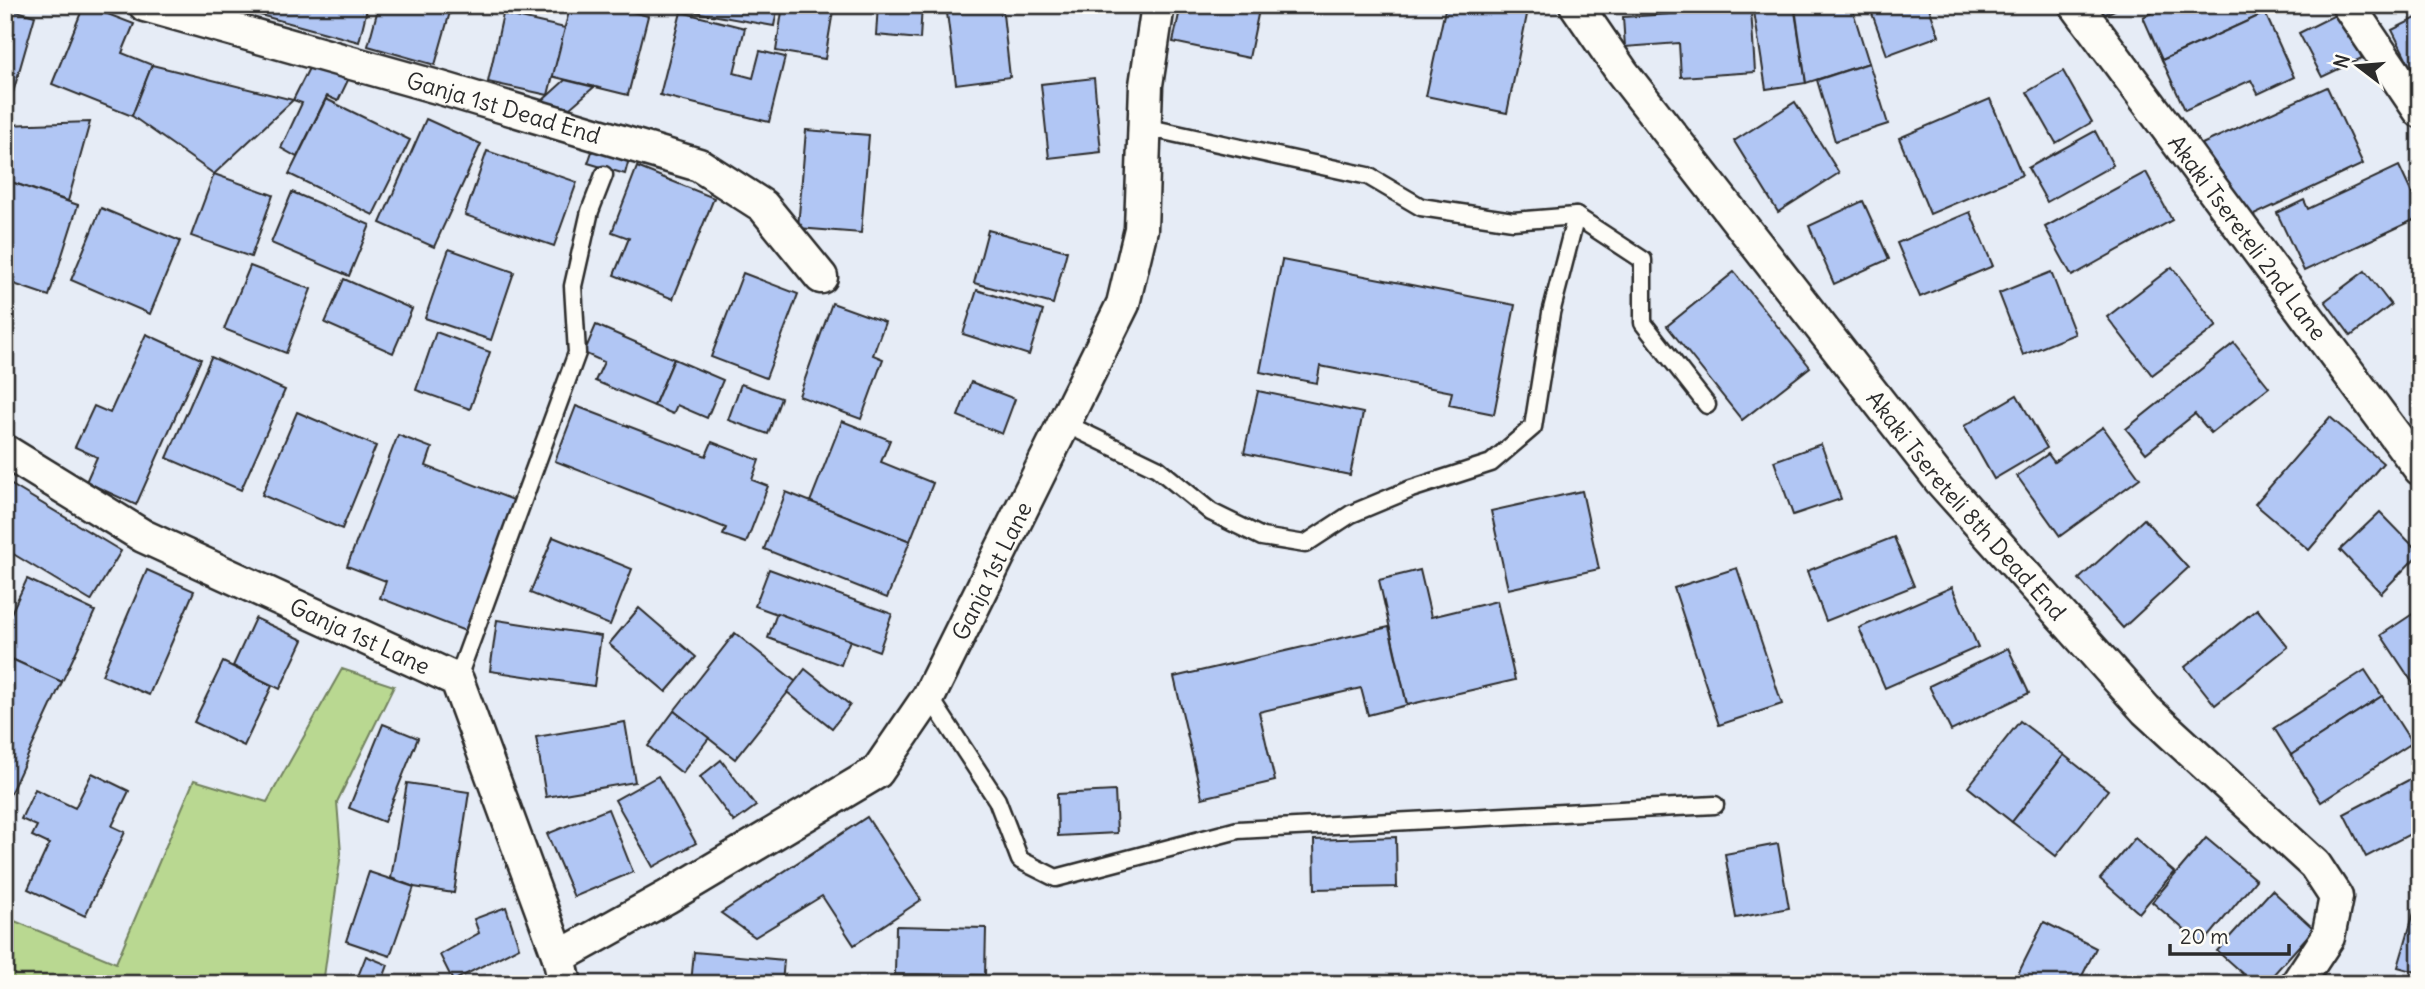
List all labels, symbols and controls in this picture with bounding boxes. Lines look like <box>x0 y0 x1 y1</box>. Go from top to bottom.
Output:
north arrow <box>2324 32 2394 102</box>
text: N <box>2328 52 2355 71</box>
street label: Ganja 1st Dead End <box>404 65 604 149</box>
street label: Akaki Tsereteli 2nd Lane <box>2163 129 2334 345</box>
street label: Akaki Tsereteli 8th Dead End <box>1861 384 2073 626</box>
street label: Ganja 1st Lane <box>945 496 1038 645</box>
street label: Ganja 1st Lane <box>286 591 435 680</box>
scale bar <box>2170 912 2288 956</box>
text: 20 m <box>2180 923 2229 950</box>

